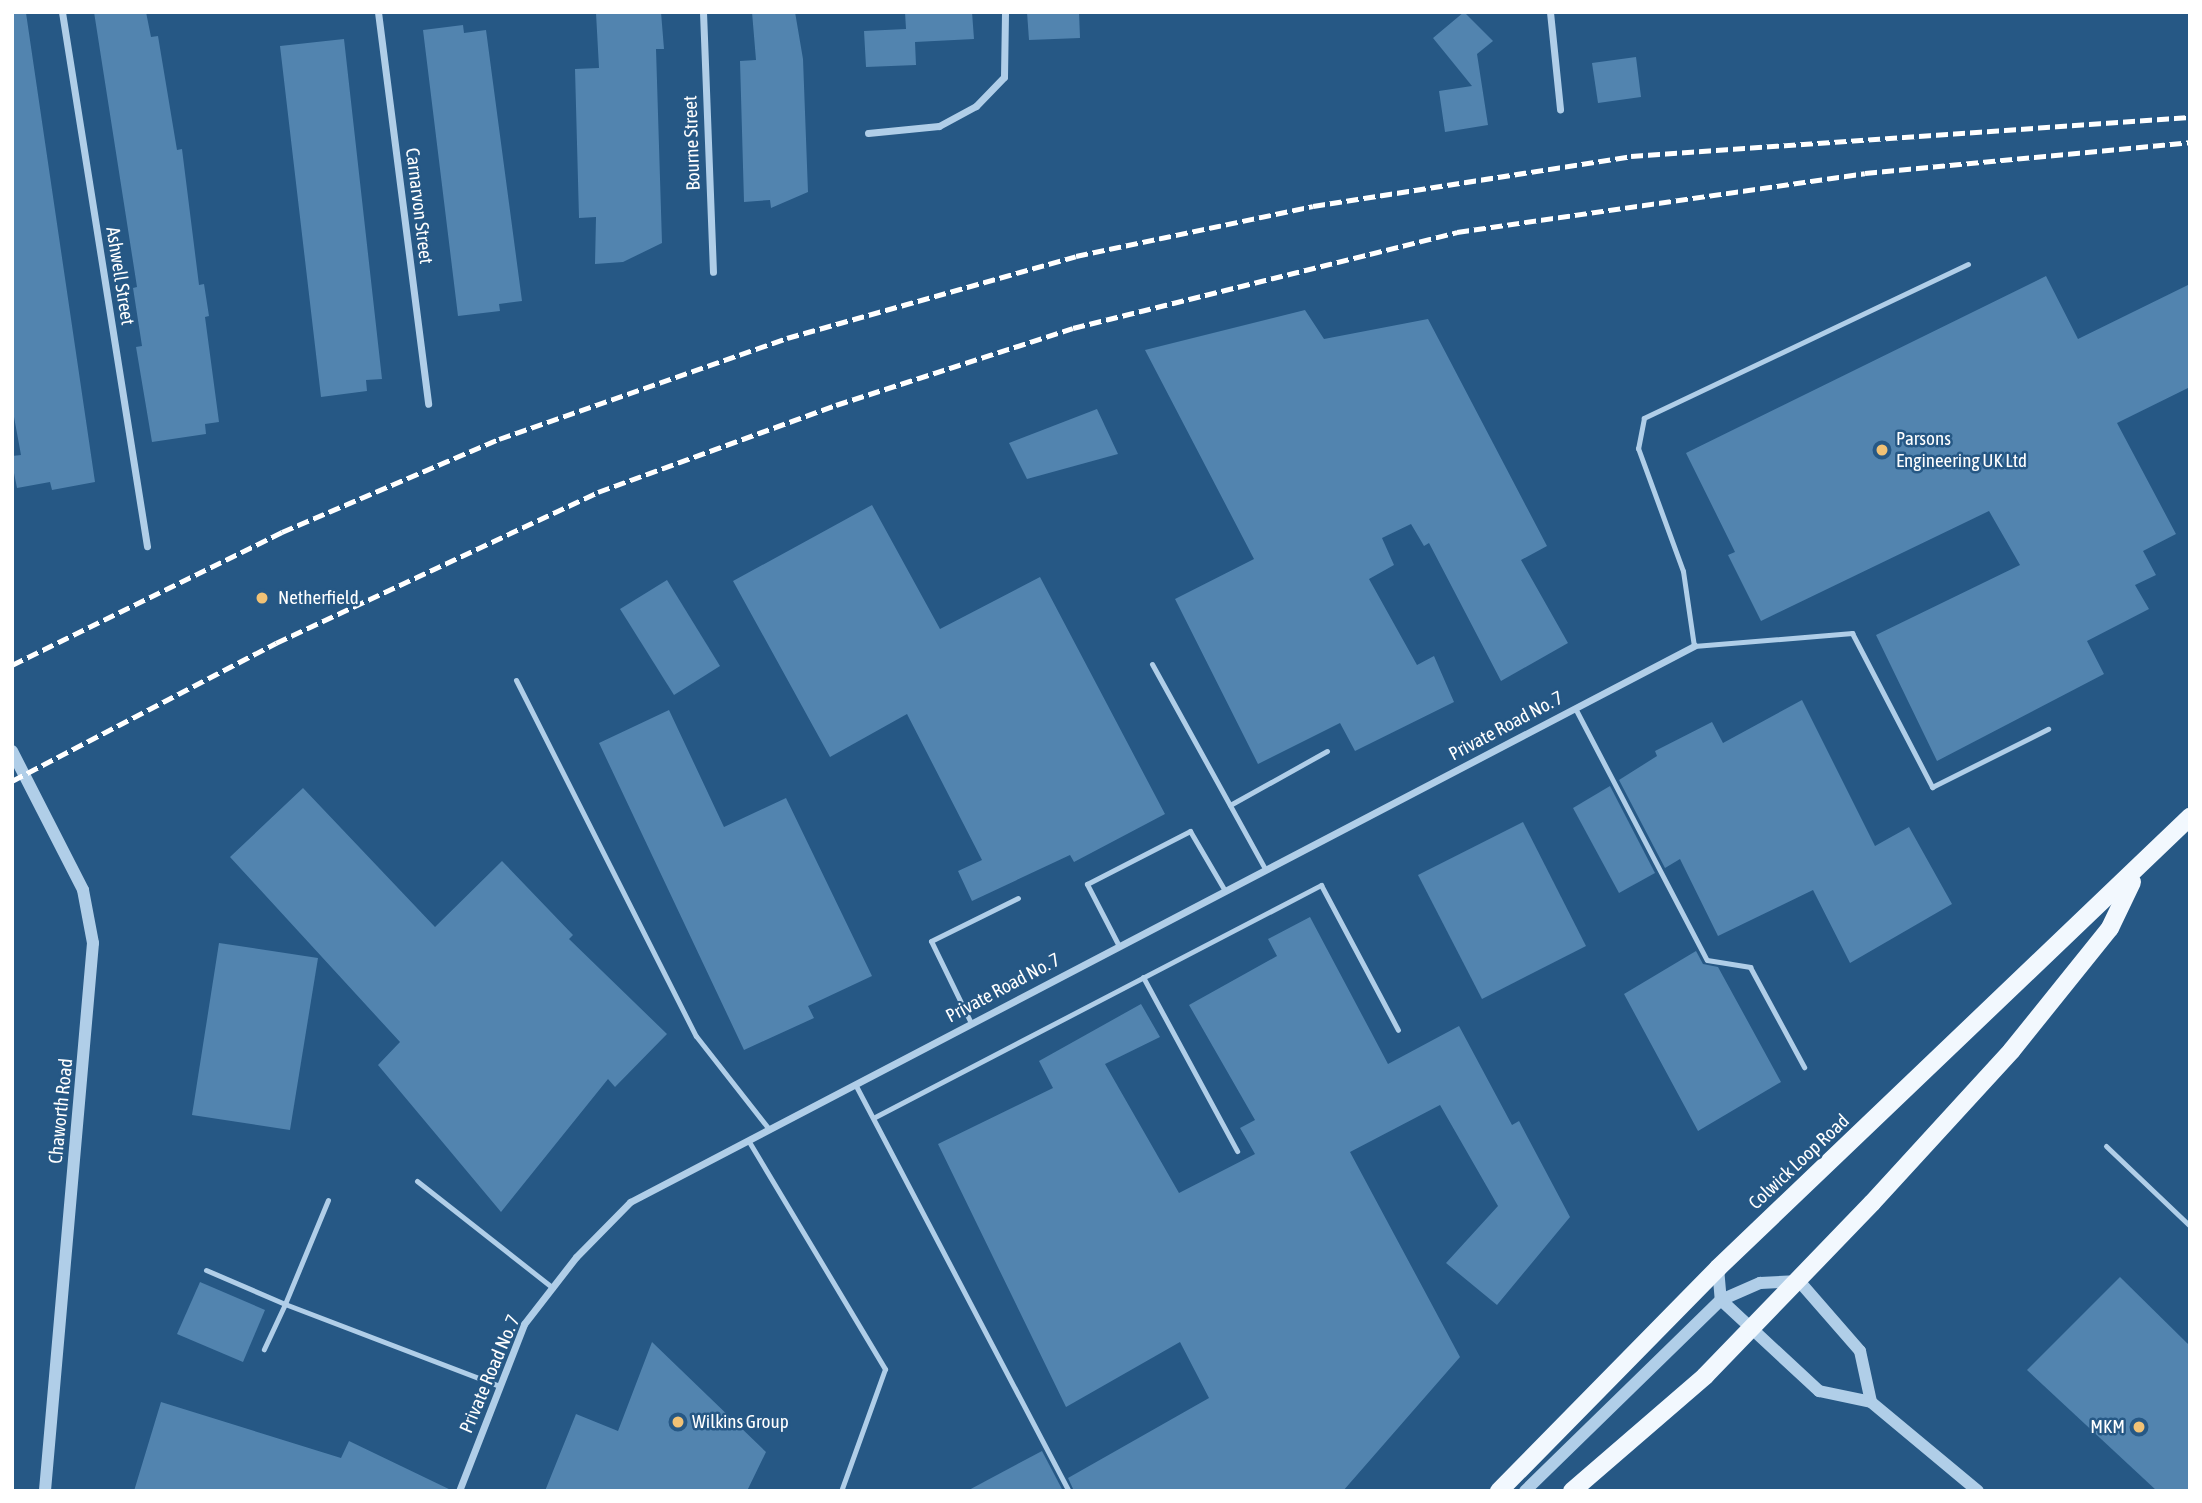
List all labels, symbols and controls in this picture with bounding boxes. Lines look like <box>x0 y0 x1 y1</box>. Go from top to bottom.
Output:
street label: Bourne Street <box>679 95 705 191</box>
street label: Carnarvon Street <box>401 147 437 265</box>
street label: Ashwell Street <box>101 225 139 327</box>
place label: Parsons Engineering UK Ltd <box>1896 428 2027 472</box>
marker: Parsons Engineering UK Ltd <box>1874 442 1890 458</box>
place label: Netherfield <box>278 587 359 609</box>
marker: Netherfield <box>252 588 272 608</box>
street label: Private Road No. 7 <box>1445 686 1567 766</box>
street label: Private Road No. 7 <box>942 948 1064 1028</box>
street label: Chaworth Road <box>44 1057 78 1165</box>
street label: Colwick Loop Road <box>1744 1110 1854 1214</box>
street label: Private Road No. 7 <box>455 1311 525 1437</box>
place label: Wilkins Group <box>692 1411 789 1433</box>
marker: Wilkins Group <box>670 1414 686 1430</box>
place label: MKM <box>2090 1416 2125 1438</box>
marker: MKM <box>2131 1419 2147 1435</box>

